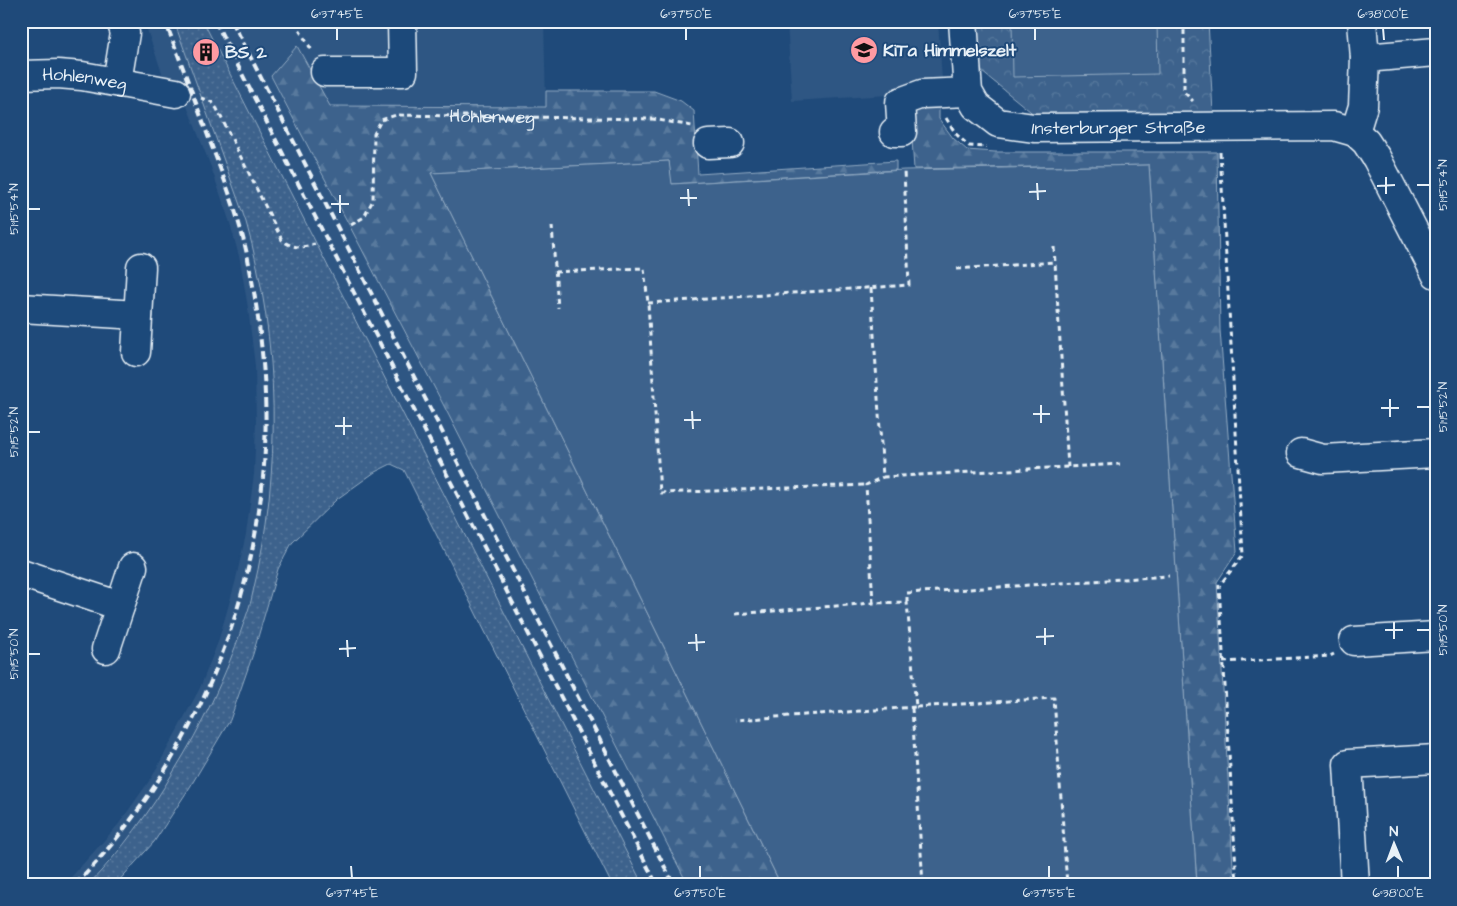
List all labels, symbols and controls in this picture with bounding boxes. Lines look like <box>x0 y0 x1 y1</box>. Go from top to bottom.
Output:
text: 6°37'45"E <box>311 6 363 23</box>
text: 6°37'50"E <box>660 6 712 23</box>
text: 6°37'55"E <box>1009 6 1061 23</box>
text: 6°38'00"E <box>1357 6 1409 23</box>
school or university icon: KiTa Himmelszelt <box>849 35 879 65</box>
building icon: BS 2 <box>191 37 221 67</box>
place label: KiTa Himmelszelt <box>883 38 1017 63</box>
place label: BS 2 <box>225 40 268 65</box>
street label: Hohlenweg <box>42 61 129 97</box>
street label: Hohlenweg <box>449 103 535 131</box>
street label: Insterburger Straße <box>1030 114 1206 141</box>
text: 51°15'54"N <box>1435 159 1452 211</box>
text: 51°15'54"N <box>6 183 23 235</box>
text: 51°15'52"N <box>1435 381 1452 432</box>
text: 51°15'52"N <box>6 406 23 457</box>
text: 51°15'50"N <box>1435 604 1452 656</box>
text: 51°15'50"N <box>6 628 23 680</box>
north arrow <box>1370 818 1420 868</box>
text: N <box>1389 822 1399 842</box>
text: 6°37'45"E <box>326 885 378 902</box>
text: 6°37'50"E <box>674 885 726 902</box>
text: 6°37'55"E <box>1023 885 1075 902</box>
text: 6°38'00"E <box>1372 885 1424 902</box>

